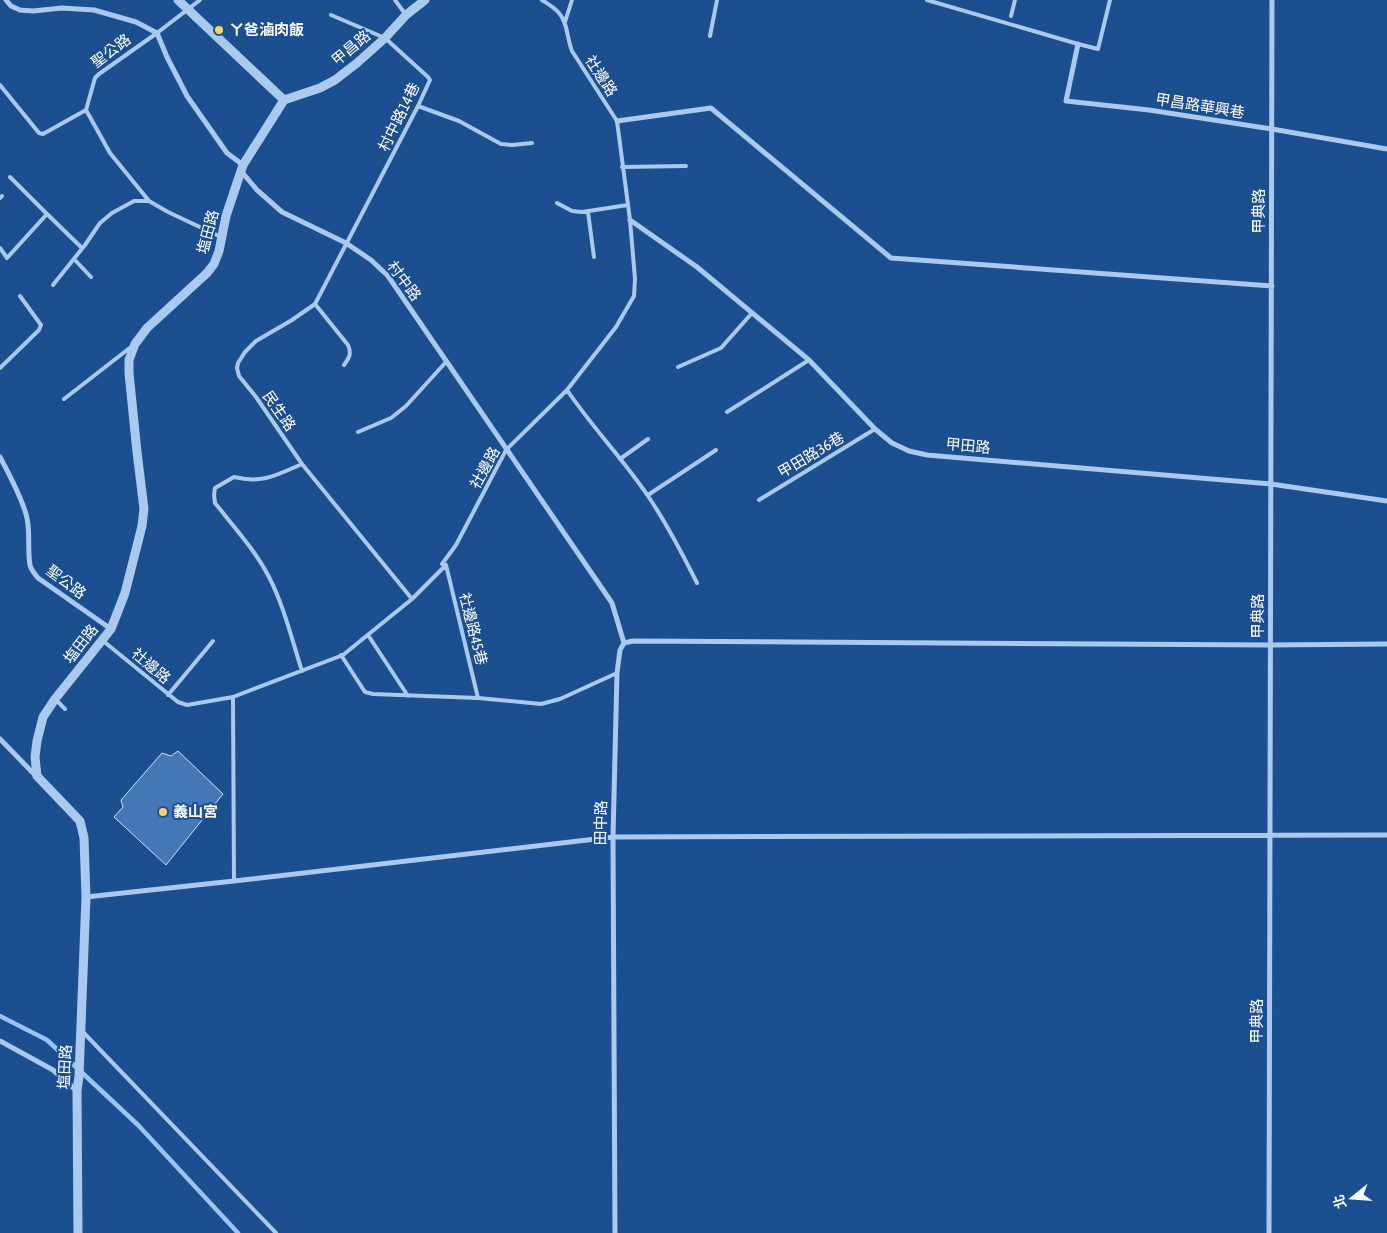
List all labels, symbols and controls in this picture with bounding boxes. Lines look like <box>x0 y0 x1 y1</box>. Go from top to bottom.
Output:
place label: ㄚ爸滷肉飯 <box>229 21 304 38</box>
marker: ㄚ爸滷肉飯 <box>213 24 225 36</box>
street label: 甲昌路 <box>328 27 373 69</box>
street label: 聖公路 <box>88 30 134 71</box>
street label: 社邊路 <box>582 52 621 99</box>
street label: 村中路14巷 <box>375 80 422 154</box>
street label: 甲昌路華興巷 <box>1154 90 1246 121</box>
street label: 甲典路 <box>1250 188 1267 234</box>
street label: 塩田路 <box>193 208 222 256</box>
street label: 村中路 <box>384 258 425 304</box>
street label: 民生路 <box>260 387 299 434</box>
street label: 甲田路36巷 <box>775 428 847 481</box>
street label: 甲田路 <box>945 435 991 456</box>
street label: 社邊路 <box>466 444 503 492</box>
street label: 聖公路 <box>43 561 89 602</box>
street label: 社邊路45巷 <box>456 591 491 667</box>
street label: 甲典路 <box>1249 593 1266 639</box>
street label: 塩田路 <box>60 621 101 667</box>
street label: 社邊路 <box>129 645 174 687</box>
street label: 田中路 <box>592 800 609 846</box>
place label: 義山宮 <box>173 803 218 820</box>
marker: 義山宮 <box>157 806 169 818</box>
street label: 甲典路 <box>1248 998 1265 1044</box>
street label: 塩田路 <box>55 1044 74 1090</box>
north arrow <box>1327 1173 1377 1223</box>
text: 北 <box>1330 1193 1349 1211</box>

